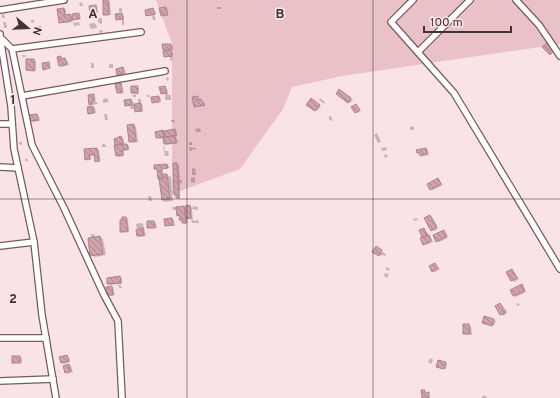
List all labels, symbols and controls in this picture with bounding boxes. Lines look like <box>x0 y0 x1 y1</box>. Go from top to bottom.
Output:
text: A <box>88 7 98 23</box>
text: B <box>276 7 285 23</box>
north arrow <box>8 8 48 48</box>
scale bar <box>424 8 511 34</box>
text: 100 m <box>430 15 463 31</box>
text: N <box>29 25 44 37</box>
text: 1 <box>10 93 16 109</box>
text: 2 <box>9 292 17 308</box>

